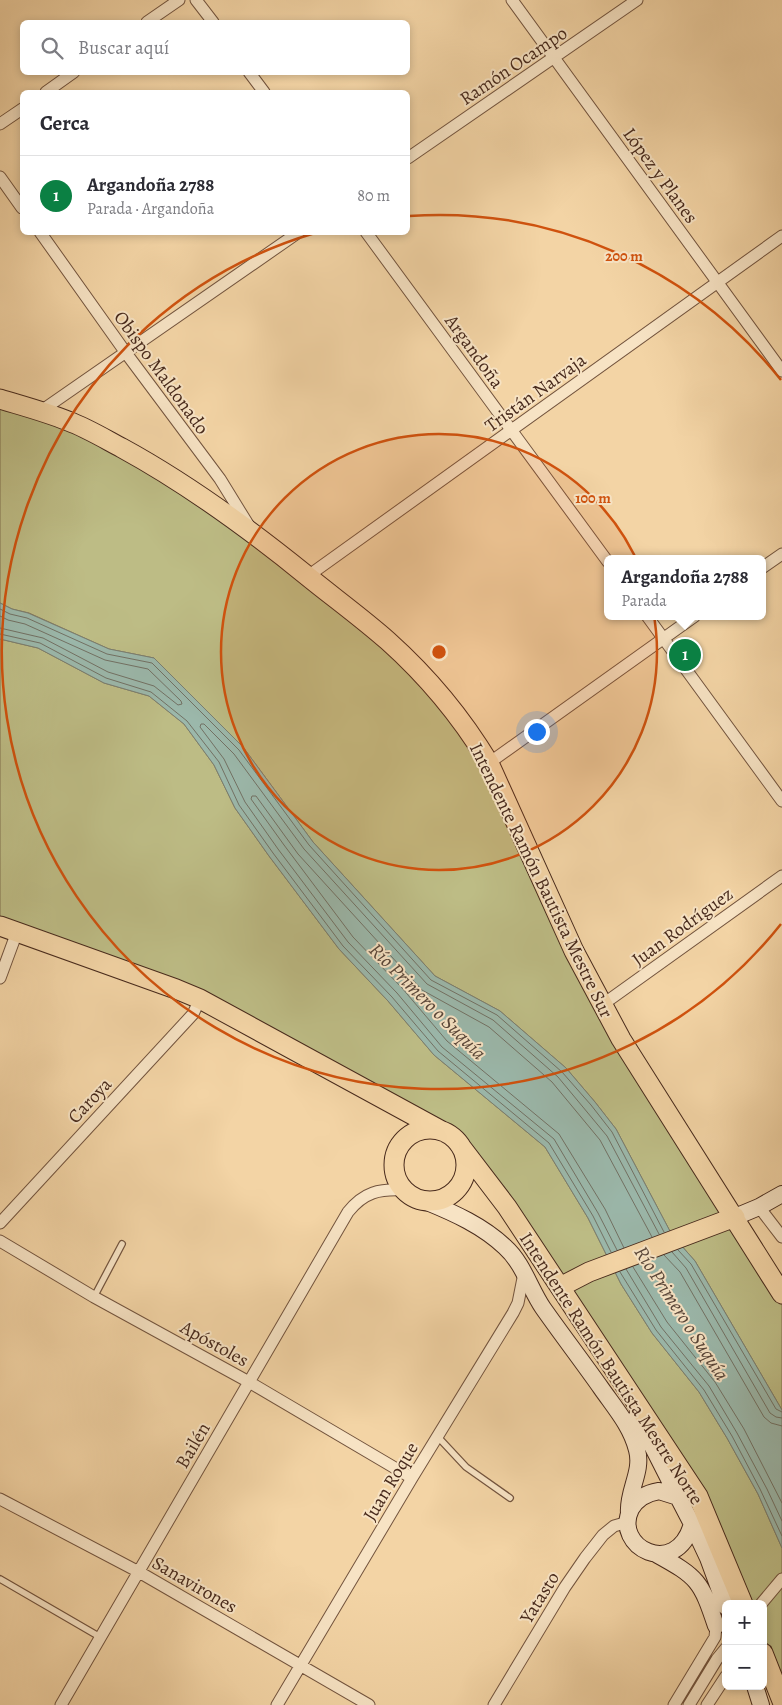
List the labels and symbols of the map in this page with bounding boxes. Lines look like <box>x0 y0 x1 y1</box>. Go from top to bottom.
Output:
street label: Ramón Ocampo <box>455 20 573 111</box>
street label: López y Planes <box>616 122 704 229</box>
text: 200 m <box>605 246 643 266</box>
street label: Obispo Maldonado <box>107 305 215 440</box>
street label: Argandoña <box>438 308 510 394</box>
street label: Tristán Narvaja <box>480 347 592 439</box>
text: 100 m <box>575 488 611 508</box>
pin: 1 <box>669 636 701 674</box>
centre of rings <box>430 643 448 661</box>
your location <box>524 719 550 745</box>
street label: Intendente Ramón Bautista Mestre Sur <box>463 738 619 1022</box>
street label: Juan Rodríguez <box>627 881 739 972</box>
water label: Río Primero o Suquía <box>363 937 492 1066</box>
street label: Caroya <box>62 1072 118 1129</box>
street label: Intendente Ramón Bautista Mestre Norte <box>513 1227 709 1510</box>
water label: Río Primero o Suquía <box>628 1241 735 1386</box>
street label: Apóstoles <box>175 1314 253 1373</box>
street label: Bailén <box>169 1418 216 1473</box>
street label: Juan Roque <box>357 1437 425 1526</box>
street label: Sanavirones <box>147 1550 242 1620</box>
street label: Yatasto <box>513 1567 566 1629</box>

